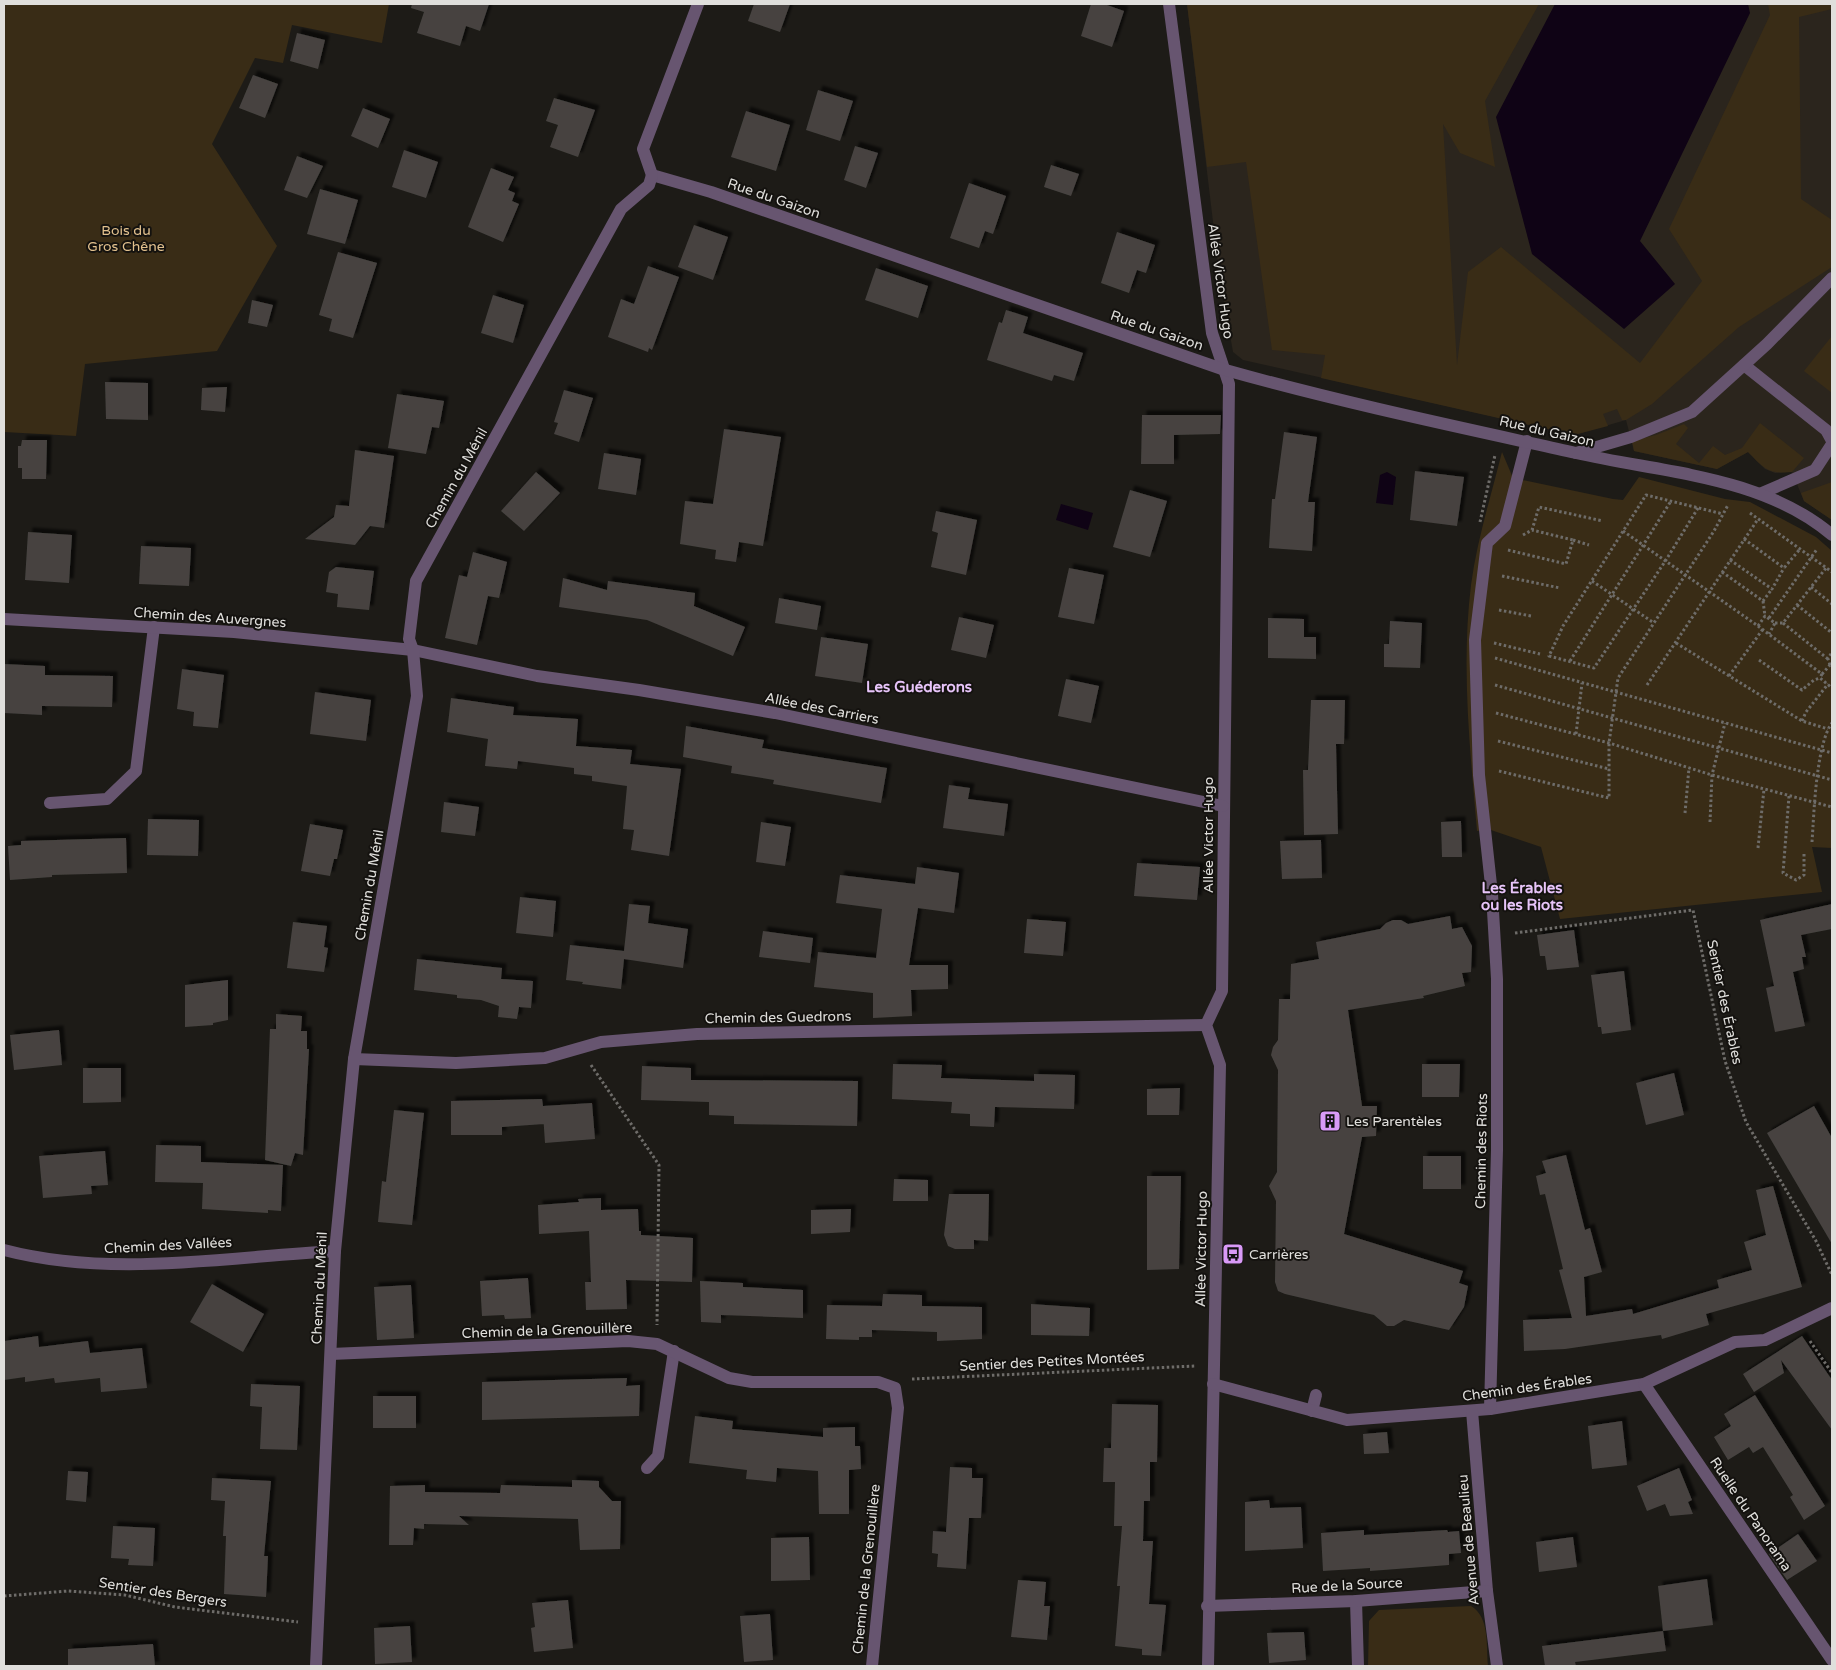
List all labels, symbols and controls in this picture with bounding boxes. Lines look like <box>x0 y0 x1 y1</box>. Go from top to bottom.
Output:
street label: Rue du Gaizon <box>725 175 822 222</box>
park label: Bois du Gros Chêne <box>87 222 165 255</box>
street label: Allée Victor Hugo <box>1204 222 1237 340</box>
street label: Rue du Gaizon <box>1108 307 1205 354</box>
street label: Rue du Gaizon <box>1498 412 1596 451</box>
street label: Chemin du Ménil <box>422 425 491 532</box>
street label: Chemin des Auvergnes <box>133 604 287 631</box>
district label: Les Guéderons <box>866 678 972 696</box>
street label: Allée des Carriers <box>763 689 881 728</box>
street label: Allée Victor Hugo <box>1200 777 1217 893</box>
street label: Chemin du Ménil <box>351 828 388 942</box>
district label: Les Érables ou les Riots <box>1481 878 1563 914</box>
street label: Sentier des Érables <box>1703 938 1746 1066</box>
street label: Chemin des Guedrons <box>705 1008 852 1027</box>
street label: Chemin des Riots <box>1472 1093 1491 1209</box>
building icon: Les Parentèles <box>1318 1109 1342 1133</box>
place label: Les Parentèles <box>1346 1113 1442 1130</box>
street label: Allée Victor Hugo <box>1192 1191 1211 1307</box>
street label: Chemin du Ménil <box>308 1231 331 1345</box>
street label: Chemin des Vallées <box>104 1234 233 1257</box>
bus stop icon: Carrières <box>1221 1242 1245 1266</box>
place label: Carrières <box>1249 1246 1309 1263</box>
street label: Chemin de la Grenouillère <box>461 1319 633 1342</box>
street label: Sentier des Petites Montées <box>959 1348 1145 1375</box>
street label: Chemin des Érables <box>1461 1370 1593 1405</box>
street label: Ruelle du Panorama <box>1706 1454 1795 1575</box>
street label: Avenue de Beaulieu <box>1454 1474 1483 1606</box>
street label: Chemin de la Grenouillère <box>849 1483 884 1655</box>
street label: Sentier des Bergers <box>98 1574 228 1611</box>
street label: Rue de la Source <box>1291 1574 1403 1597</box>

